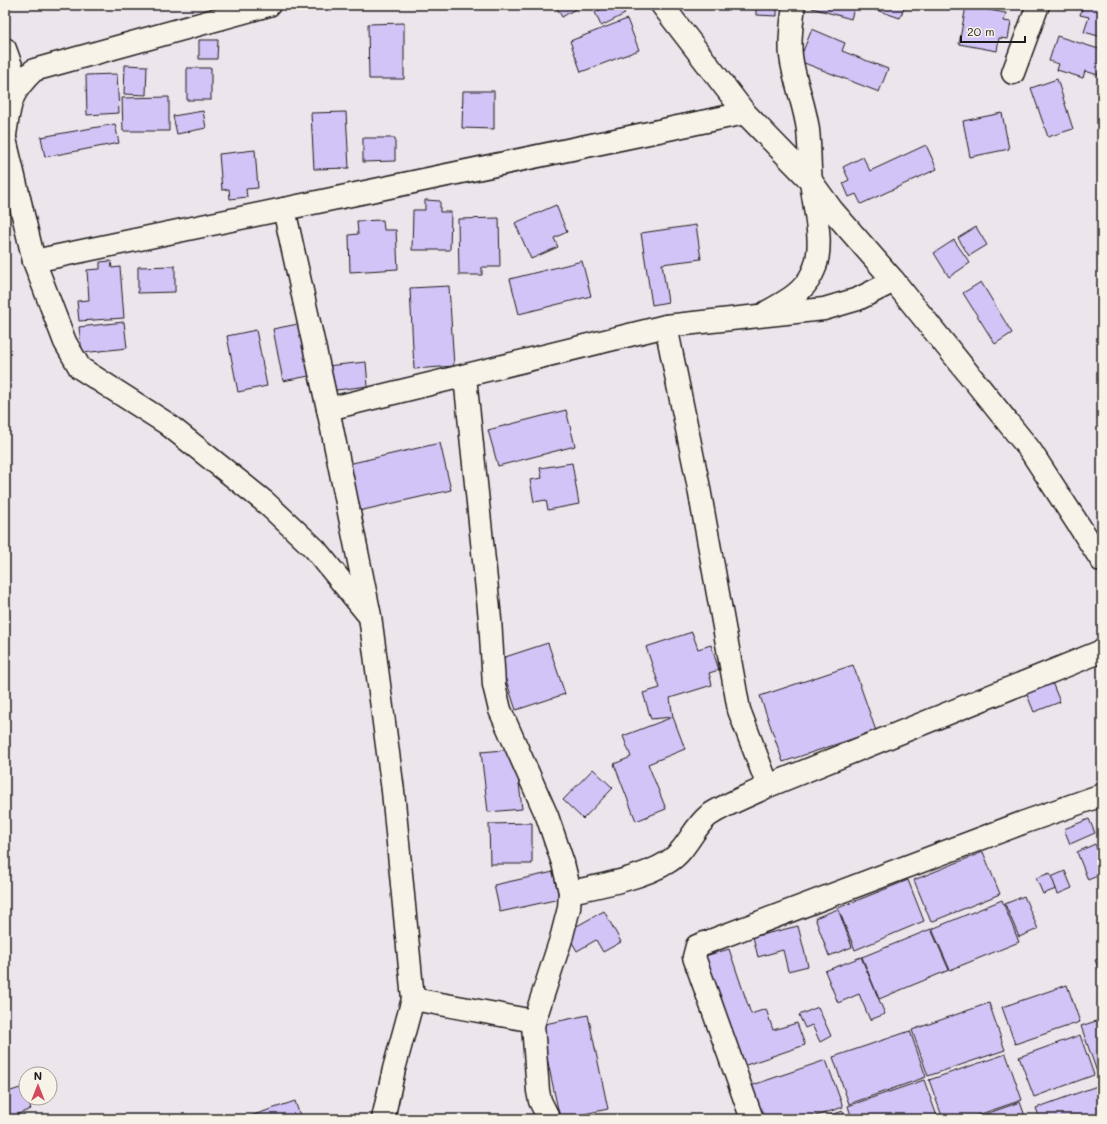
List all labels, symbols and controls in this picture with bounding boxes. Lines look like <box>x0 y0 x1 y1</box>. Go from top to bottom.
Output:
scale bar <box>961 18 1025 44</box>
text: 20 m <box>967 23 995 39</box>
north arrow <box>18 1066 58 1106</box>
text: N <box>34 1068 42 1083</box>

